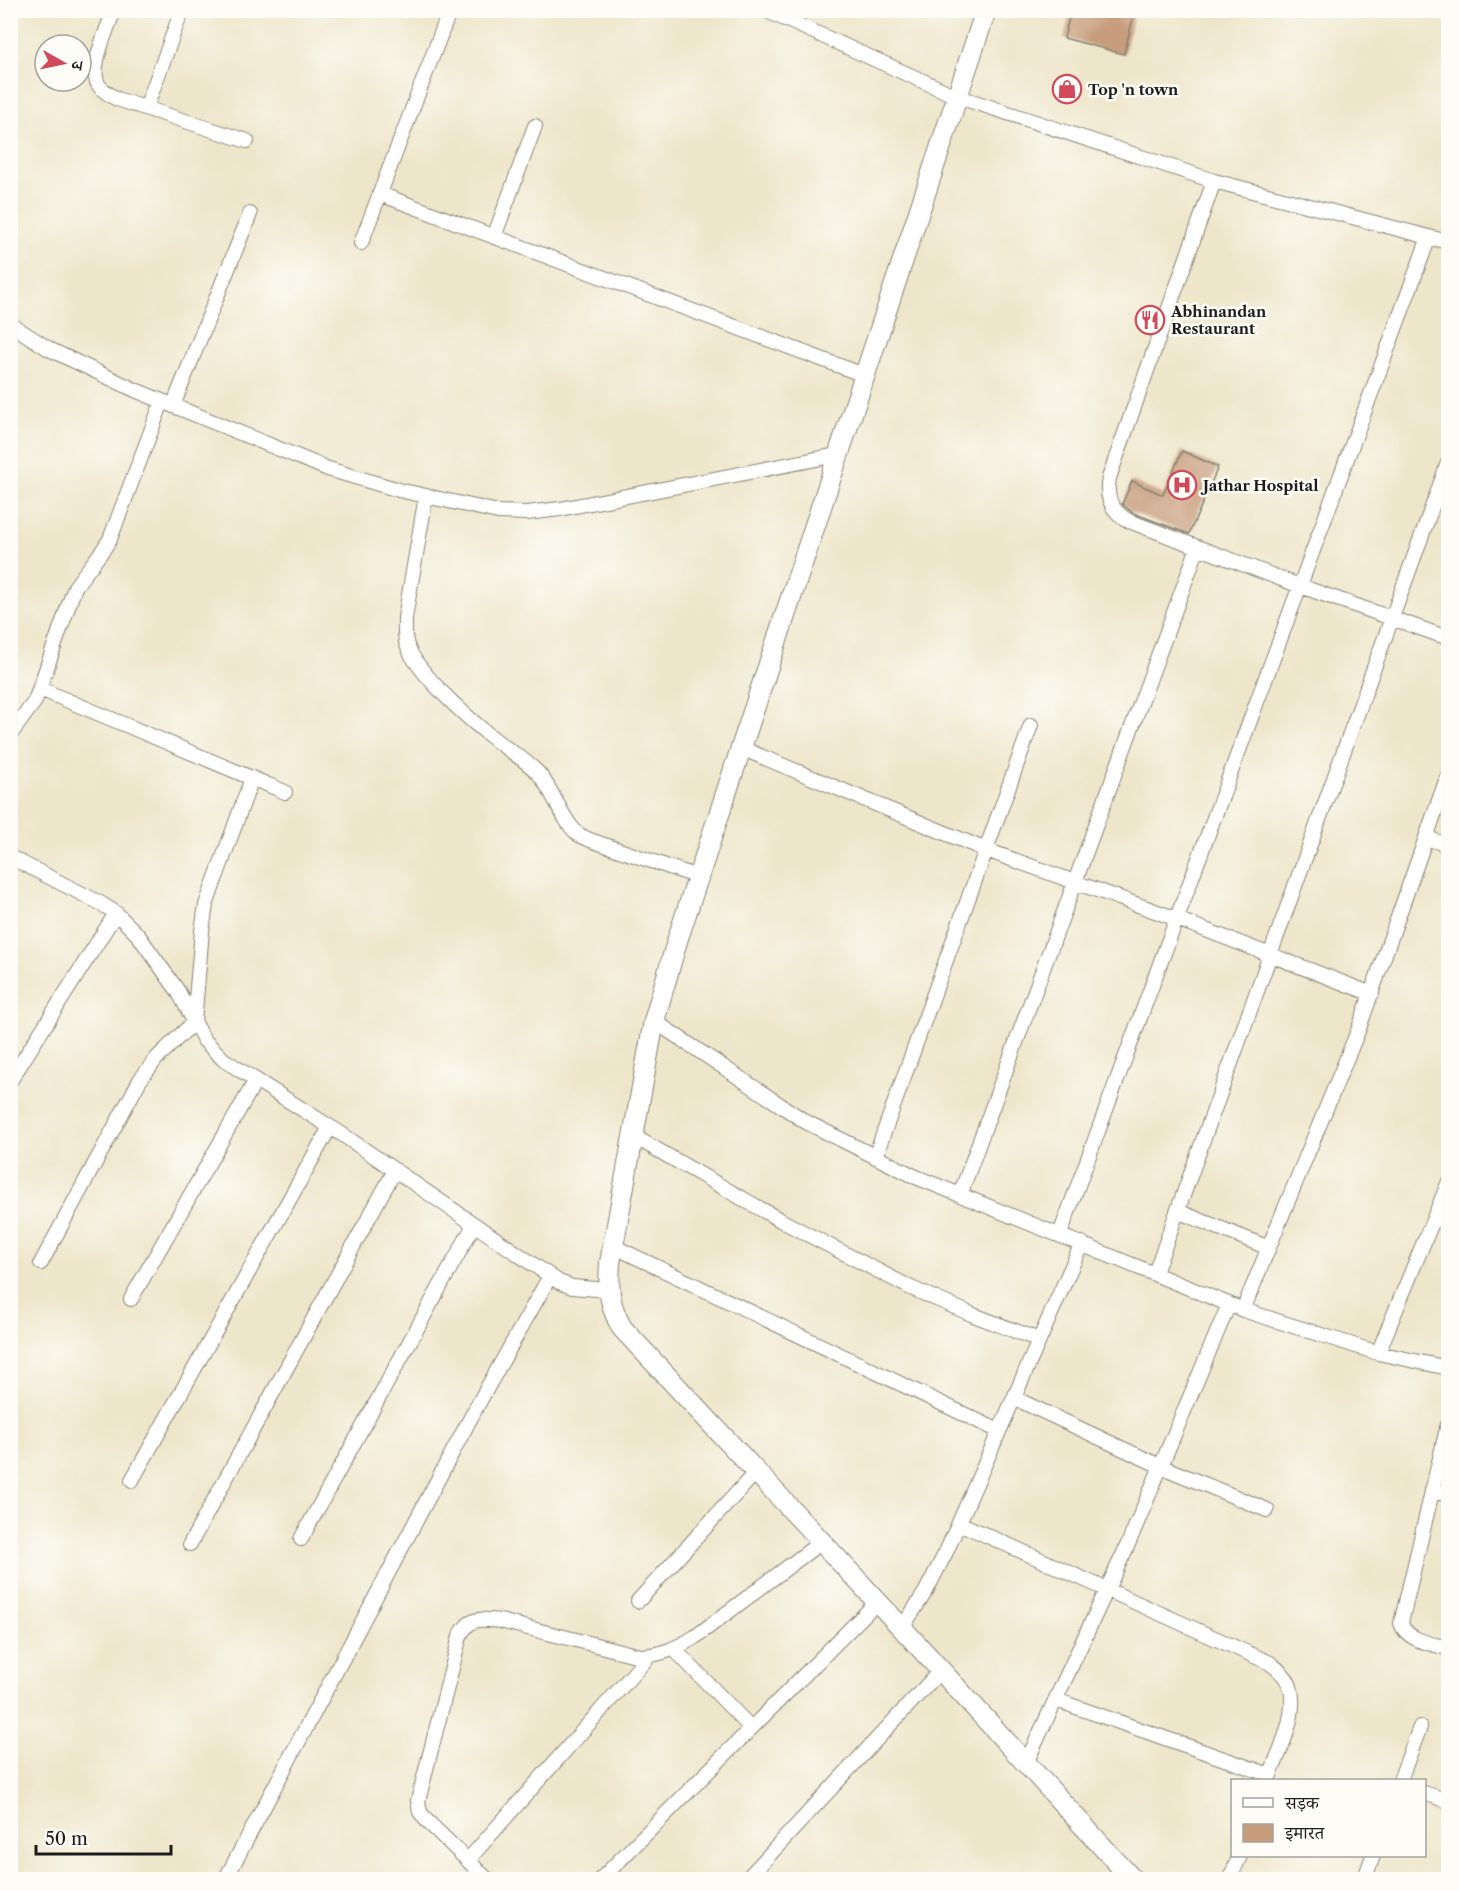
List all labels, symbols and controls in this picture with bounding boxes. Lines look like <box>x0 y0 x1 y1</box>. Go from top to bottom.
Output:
north arrow <box>33 33 93 93</box>
text: उ <box>67 59 88 73</box>
shop icon: Top 'n town <box>1051 73 1083 105</box>
place label: Top 'n town <box>1088 80 1179 99</box>
place label: Abhinandan Restaurant <box>1170 302 1267 338</box>
restaurant icon: Abhinandan Restaurant <box>1134 304 1166 336</box>
hospital icon: Jathar Hospital <box>1166 469 1198 501</box>
place label: Jathar Hospital <box>1200 476 1319 495</box>
legend <box>1231 1779 1426 1857</box>
text: सड़क <box>1284 1792 1320 1814</box>
scale bar <box>36 1818 171 1856</box>
text: इमारत <box>1284 1822 1325 1844</box>
text: 50 m <box>45 1828 88 1850</box>

